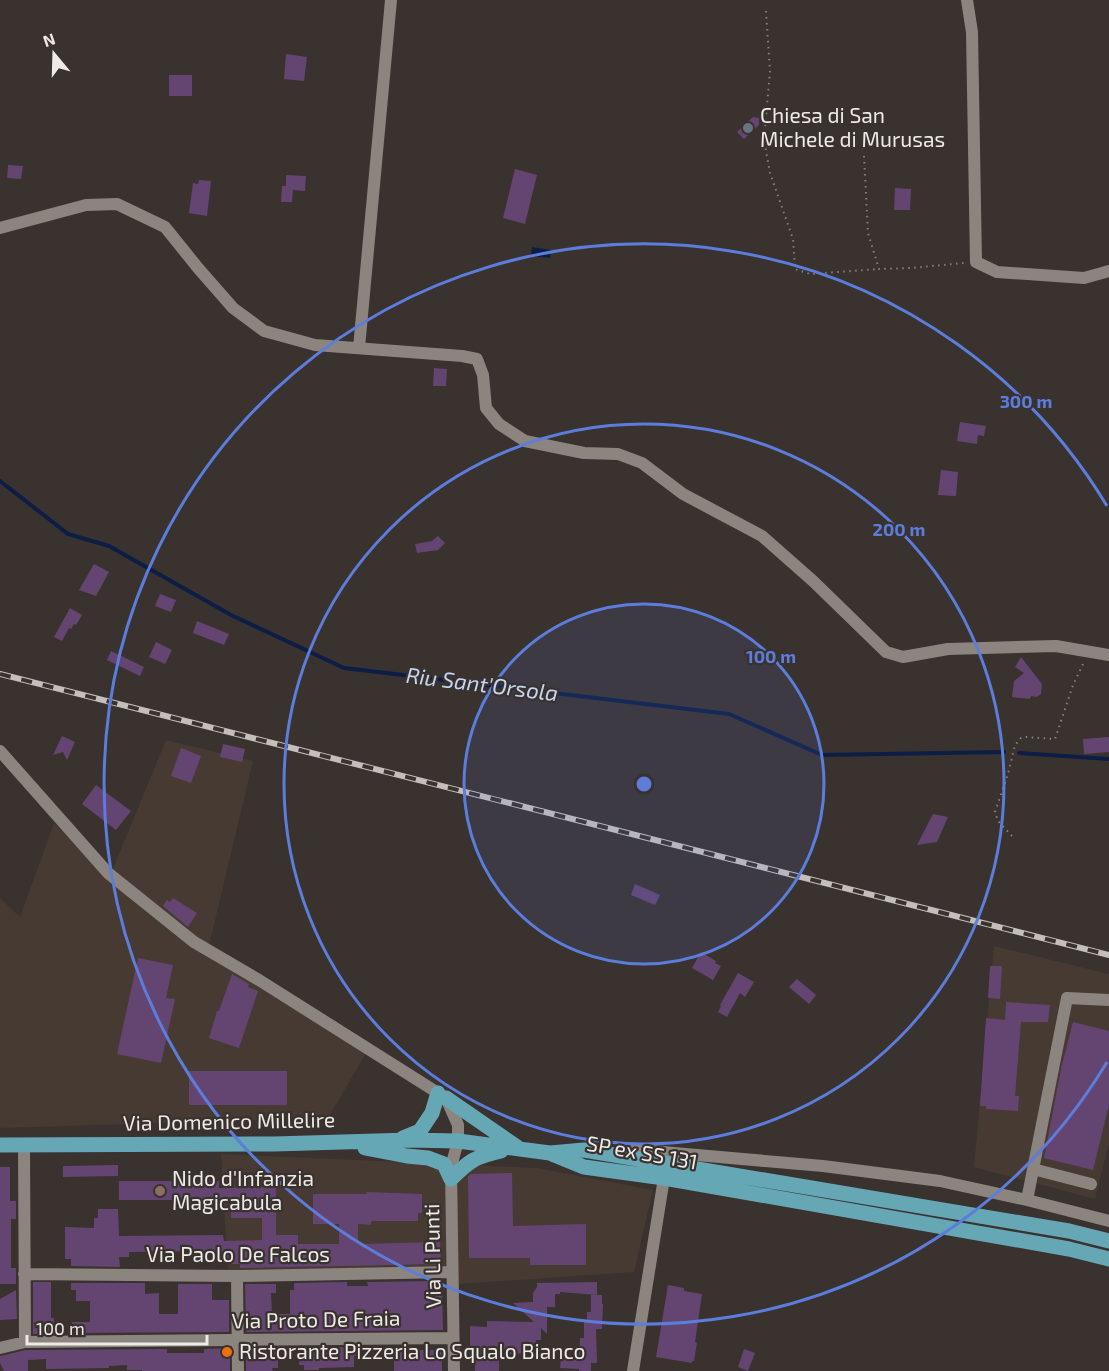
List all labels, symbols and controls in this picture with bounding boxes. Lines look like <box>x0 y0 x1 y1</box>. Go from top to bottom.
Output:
north arrow <box>24 24 84 84</box>
text: N <box>40 28 58 50</box>
place label: Chiesa di San Michele di Murusas <box>760 102 945 151</box>
marker: Chiesa di San Michele di Murusas <box>741 121 755 135</box>
text: 300 m <box>1000 390 1052 412</box>
text: 200 m <box>873 518 925 540</box>
text: 100 m <box>746 645 796 667</box>
water label: Riu Sant'Orsola <box>405 661 560 705</box>
centre of rings <box>634 774 654 794</box>
street label: Via Domenico Millelire <box>123 1106 335 1135</box>
street label: SP ex SS 131 <box>585 1129 700 1174</box>
place label: Nido d'Infanzia Magicabula <box>172 1165 314 1214</box>
marker: Nido d'Infanzia Magicabula <box>153 1184 167 1198</box>
street label: Via Li Punti <box>418 1203 445 1309</box>
street label: Via Paolo De Falcos <box>146 1241 330 1266</box>
street label: Via Proto De Fraia <box>231 1305 401 1332</box>
scale bar <box>27 1308 207 1346</box>
text: 100 m <box>36 1317 85 1339</box>
place label: Ristorante Pizzeria Lo Squalo Bianco <box>239 1338 585 1363</box>
marker: Ristorante Pizzeria Lo Squalo Bianco <box>220 1345 234 1359</box>

